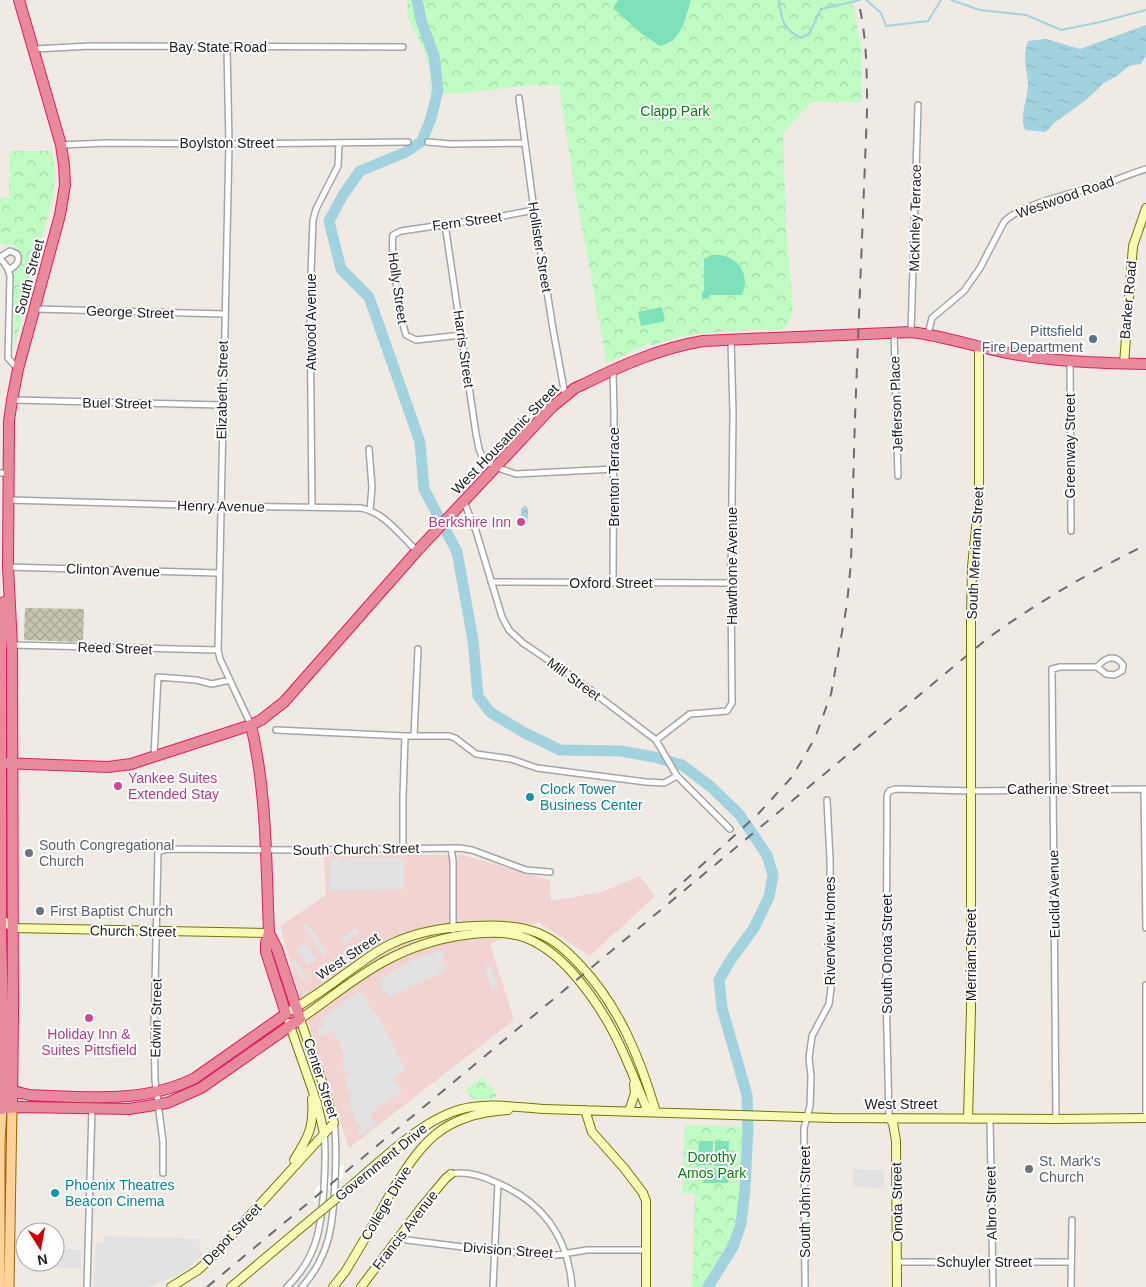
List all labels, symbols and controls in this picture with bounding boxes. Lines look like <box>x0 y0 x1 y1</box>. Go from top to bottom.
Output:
street label: Bay State Road <box>169 39 267 55</box>
park label: Clapp Park <box>640 103 711 119</box>
street label: Boylston Street <box>180 135 275 151</box>
street label: McKinley Terrace <box>906 164 924 272</box>
street label: Westwood Road <box>1014 173 1116 221</box>
street label: Hollister Street <box>525 200 555 294</box>
street label: Fern Street <box>431 208 503 234</box>
street label: South Street <box>11 237 47 317</box>
street label: Holly Street <box>385 251 411 325</box>
street label: Barker Road <box>1117 260 1139 340</box>
street label: Atwood Avenue <box>303 273 319 371</box>
street label: George Street <box>86 302 174 322</box>
street label: Harris Street <box>451 309 477 389</box>
place label: Pittsfield Fire Department <box>982 323 1083 355</box>
marker: Pittsfield Fire Department <box>1087 333 1099 345</box>
street label: Elizabeth Street <box>213 340 231 440</box>
street label: Jefferson Place <box>886 355 906 452</box>
street label: West Housatonic Street <box>448 381 562 497</box>
street label: Greenway Street <box>1062 393 1078 499</box>
street label: Buel Street <box>82 394 152 412</box>
street label: Brenton Terrace <box>606 427 622 527</box>
street label: South Merriam Street <box>964 486 986 620</box>
street label: Henry Avenue <box>177 497 265 515</box>
street label: Hawthorne Avenue <box>724 507 740 625</box>
place label: Berkshire Inn <box>429 514 511 530</box>
marker: Berkshire Inn <box>515 516 527 528</box>
street label: Clinton Avenue <box>66 560 160 580</box>
street label: Oxford Street <box>569 575 653 591</box>
street label: Reed Street <box>77 639 153 657</box>
street label: Mill Street <box>544 654 604 704</box>
place label: Yankee Suites Extended Stay <box>128 770 219 802</box>
marker: Yankee Suites Extended Stay <box>112 780 124 792</box>
place label: Clock Tower Business Center <box>540 781 643 813</box>
street label: Catherine Street <box>1007 781 1109 797</box>
marker: Clock Tower Business Center <box>524 791 536 803</box>
place label: South Congregational Church <box>39 837 174 869</box>
street label: South Church Street <box>292 840 420 858</box>
marker: South Congregational Church <box>23 847 35 859</box>
street label: Euclid Avenue <box>1045 849 1063 938</box>
street label: Riverview Homes <box>822 877 838 985</box>
street label: South Onota Street <box>879 894 895 1014</box>
place label: First Baptist Church <box>50 903 173 919</box>
marker: First Baptist Church <box>34 905 46 917</box>
street label: Merriam Street <box>963 909 979 1001</box>
street label: Church Street <box>90 922 176 940</box>
street label: West Street <box>313 929 383 983</box>
street label: Edwin Street <box>147 978 165 1058</box>
marker: Holiday Inn & Suites Pittsfield <box>83 1012 95 1024</box>
place label: Holiday Inn & Suites Pittsfield <box>41 1026 137 1058</box>
street label: Center Street <box>301 1036 342 1120</box>
street label: West Street <box>865 1096 938 1112</box>
street label: Government Drive <box>332 1120 430 1204</box>
street label: South John Street <box>797 1146 813 1258</box>
park label: Dorothy Amos Park <box>678 1149 747 1181</box>
place label: St. Mark's Church <box>1039 1153 1101 1185</box>
street label: Onota Street <box>888 1162 906 1242</box>
street label: College Drive <box>357 1163 415 1243</box>
marker: St. Mark's Church <box>1023 1163 1035 1175</box>
street label: Albro Street <box>982 1166 1000 1240</box>
place label: Phoenix Theatres Beacon Cinema <box>65 1177 174 1209</box>
marker: Phoenix Theatres Beacon Cinema <box>49 1187 61 1199</box>
street label: Francis Avenue <box>369 1187 441 1273</box>
street label: Depot Street <box>199 1200 265 1268</box>
north arrow <box>15 1222 65 1272</box>
street label: Division Street <box>462 1239 554 1261</box>
text: N <box>36 1251 49 1269</box>
street label: Schuyler Street <box>936 1254 1032 1270</box>

